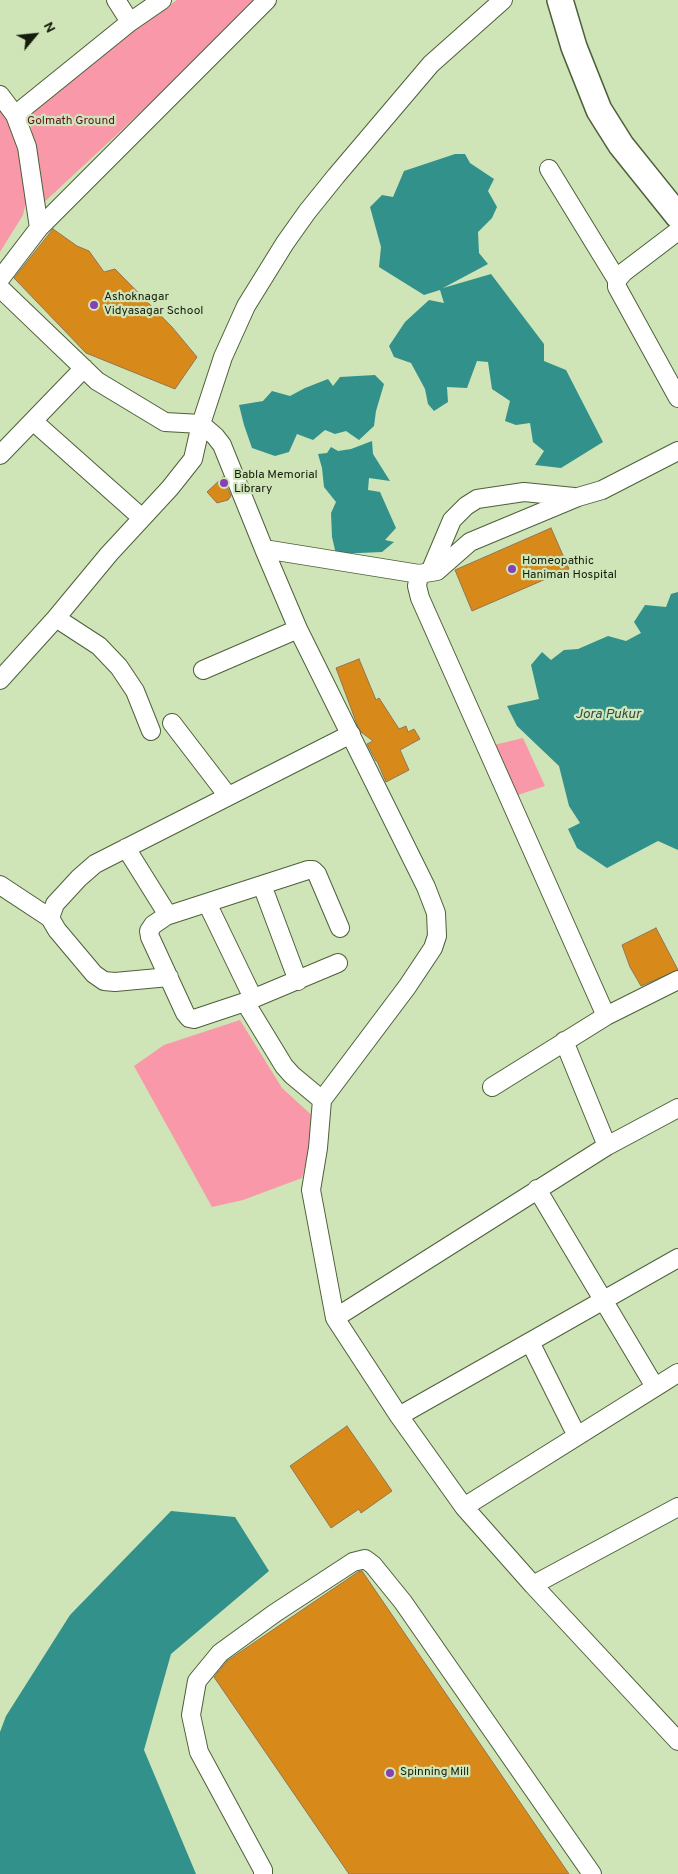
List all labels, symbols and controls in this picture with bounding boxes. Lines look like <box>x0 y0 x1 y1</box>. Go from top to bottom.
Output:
north arrow <box>10 10 60 60</box>
text: N <box>39 19 59 36</box>
park label: Golmath Ground <box>27 115 115 129</box>
place label: Ashoknagar Vidyasagar School <box>104 291 203 319</box>
marker: Ashoknagar Vidyasagar School <box>88 299 100 311</box>
place label: Babla Memorial Library <box>234 469 318 497</box>
marker: Babla Memorial Library <box>218 477 230 489</box>
place label: Homeopathic Haniman Hospital <box>522 555 617 583</box>
marker: Homeopathic Haniman Hospital <box>506 563 518 575</box>
water label: Jora Pukur <box>575 707 641 723</box>
place label: Spinning Mill <box>400 1766 469 1780</box>
marker: Spinning Mill <box>384 1767 396 1779</box>

